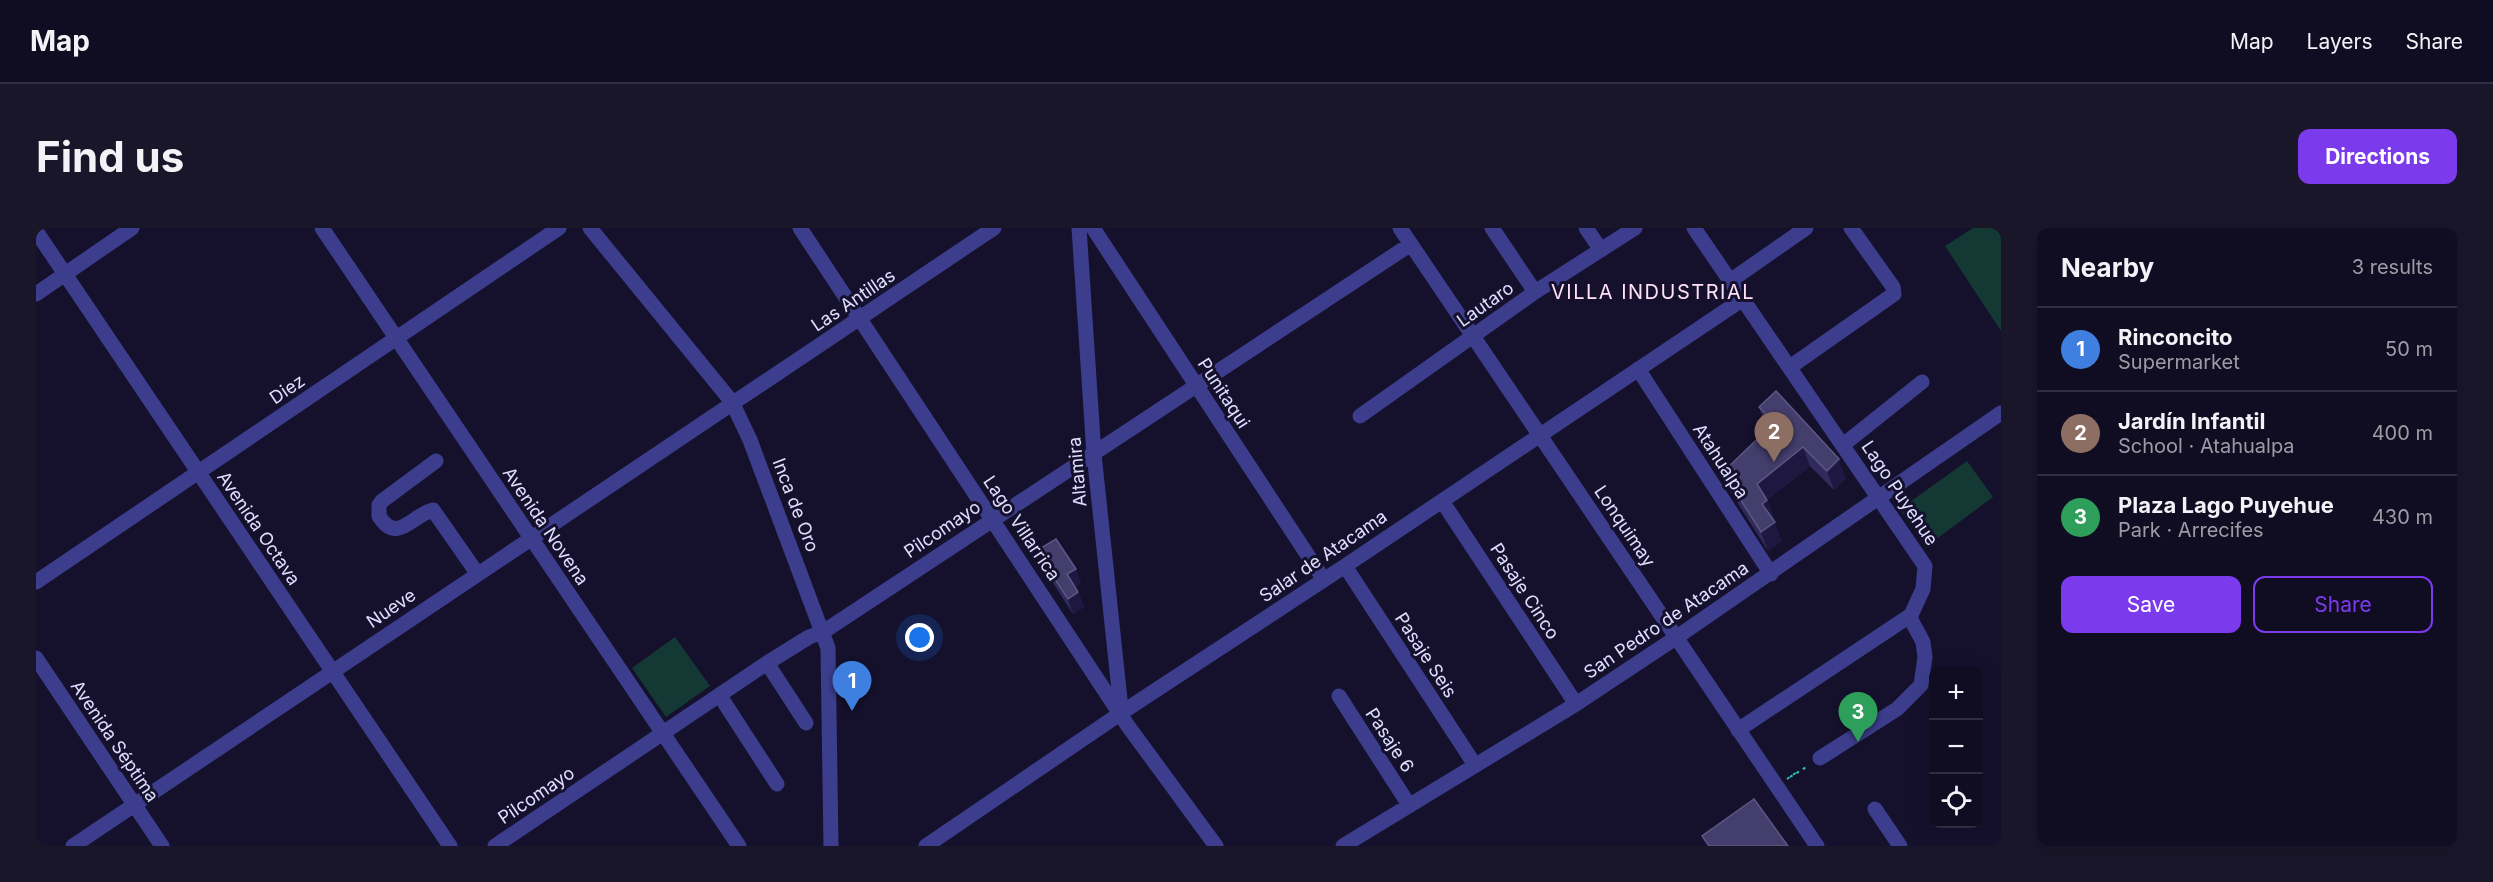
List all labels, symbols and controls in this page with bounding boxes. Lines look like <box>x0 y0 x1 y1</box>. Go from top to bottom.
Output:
text: Map <box>30 24 90 58</box>
text: Map <box>2230 29 2274 54</box>
text: Layers <box>2307 29 2373 54</box>
text: Share <box>2406 29 2463 54</box>
button: Directions <box>2298 129 2457 184</box>
text: Find us <box>36 131 184 182</box>
text: Nearby <box>2061 252 2154 283</box>
text: 3 results <box>2352 255 2433 279</box>
street label: Las Antillas <box>807 264 899 336</box>
street label: Lautaro <box>1453 277 1517 331</box>
district label: VILLA INDUSTRIAL <box>1551 280 1755 304</box>
text: Rinconcito <box>2118 324 2232 350</box>
text: 1 <box>2076 337 2085 361</box>
text: 50 m <box>2385 337 2433 361</box>
text: Supermarket <box>2118 350 2240 374</box>
street label: Punitaqui <box>1194 354 1254 432</box>
street label: Diez <box>266 370 308 408</box>
text: Jardín Infantil <box>2118 408 2265 434</box>
pin: 2 <box>1754 412 1794 462</box>
street label: Atahualpa <box>1689 420 1753 502</box>
text: 2 <box>2074 421 2087 445</box>
text: 400 m <box>2372 421 2433 445</box>
text: School · Atahualpa <box>2118 434 2295 458</box>
street label: Altamira <box>1063 436 1091 508</box>
street label: Lago Puyehue <box>1857 437 1943 549</box>
street label: Inca de Oro <box>769 455 823 555</box>
street label: Avenida Novena <box>499 463 593 589</box>
street label: Avenida Octava <box>213 467 305 589</box>
street label: Lago Villarrica <box>979 472 1065 584</box>
street label: Lonquimay <box>1590 481 1660 571</box>
text: Plaza Lago Puyehue <box>2118 492 2334 518</box>
street label: Pilcomayo <box>900 496 984 562</box>
text: 3 <box>2074 505 2087 529</box>
text: 430 m <box>2372 505 2433 529</box>
street label: Salar de Atacama <box>1255 506 1391 606</box>
text: Park · Arrecifes <box>2118 518 2264 542</box>
street label: Pasaje Cinco <box>1486 539 1564 643</box>
street label: San Pedro de Atacama <box>1580 557 1752 683</box>
button: Save <box>2061 576 2241 633</box>
button: Share <box>2253 576 2433 633</box>
street label: Nueve <box>362 584 420 632</box>
street label: Pasaje Seis <box>1391 609 1461 701</box>
your location <box>905 623 934 652</box>
pin: 1 <box>832 662 872 711</box>
map controls <box>1929 666 1983 828</box>
button: + <box>1929 666 1983 720</box>
street label: Avenida Séptima <box>67 676 163 806</box>
pin: 3 <box>1838 692 1878 742</box>
street label: Pasaje 6 <box>1362 704 1418 776</box>
button: − <box>1929 720 1983 774</box>
street label: Pilcomayo <box>494 762 578 828</box>
button: locate <box>1929 774 1983 828</box>

